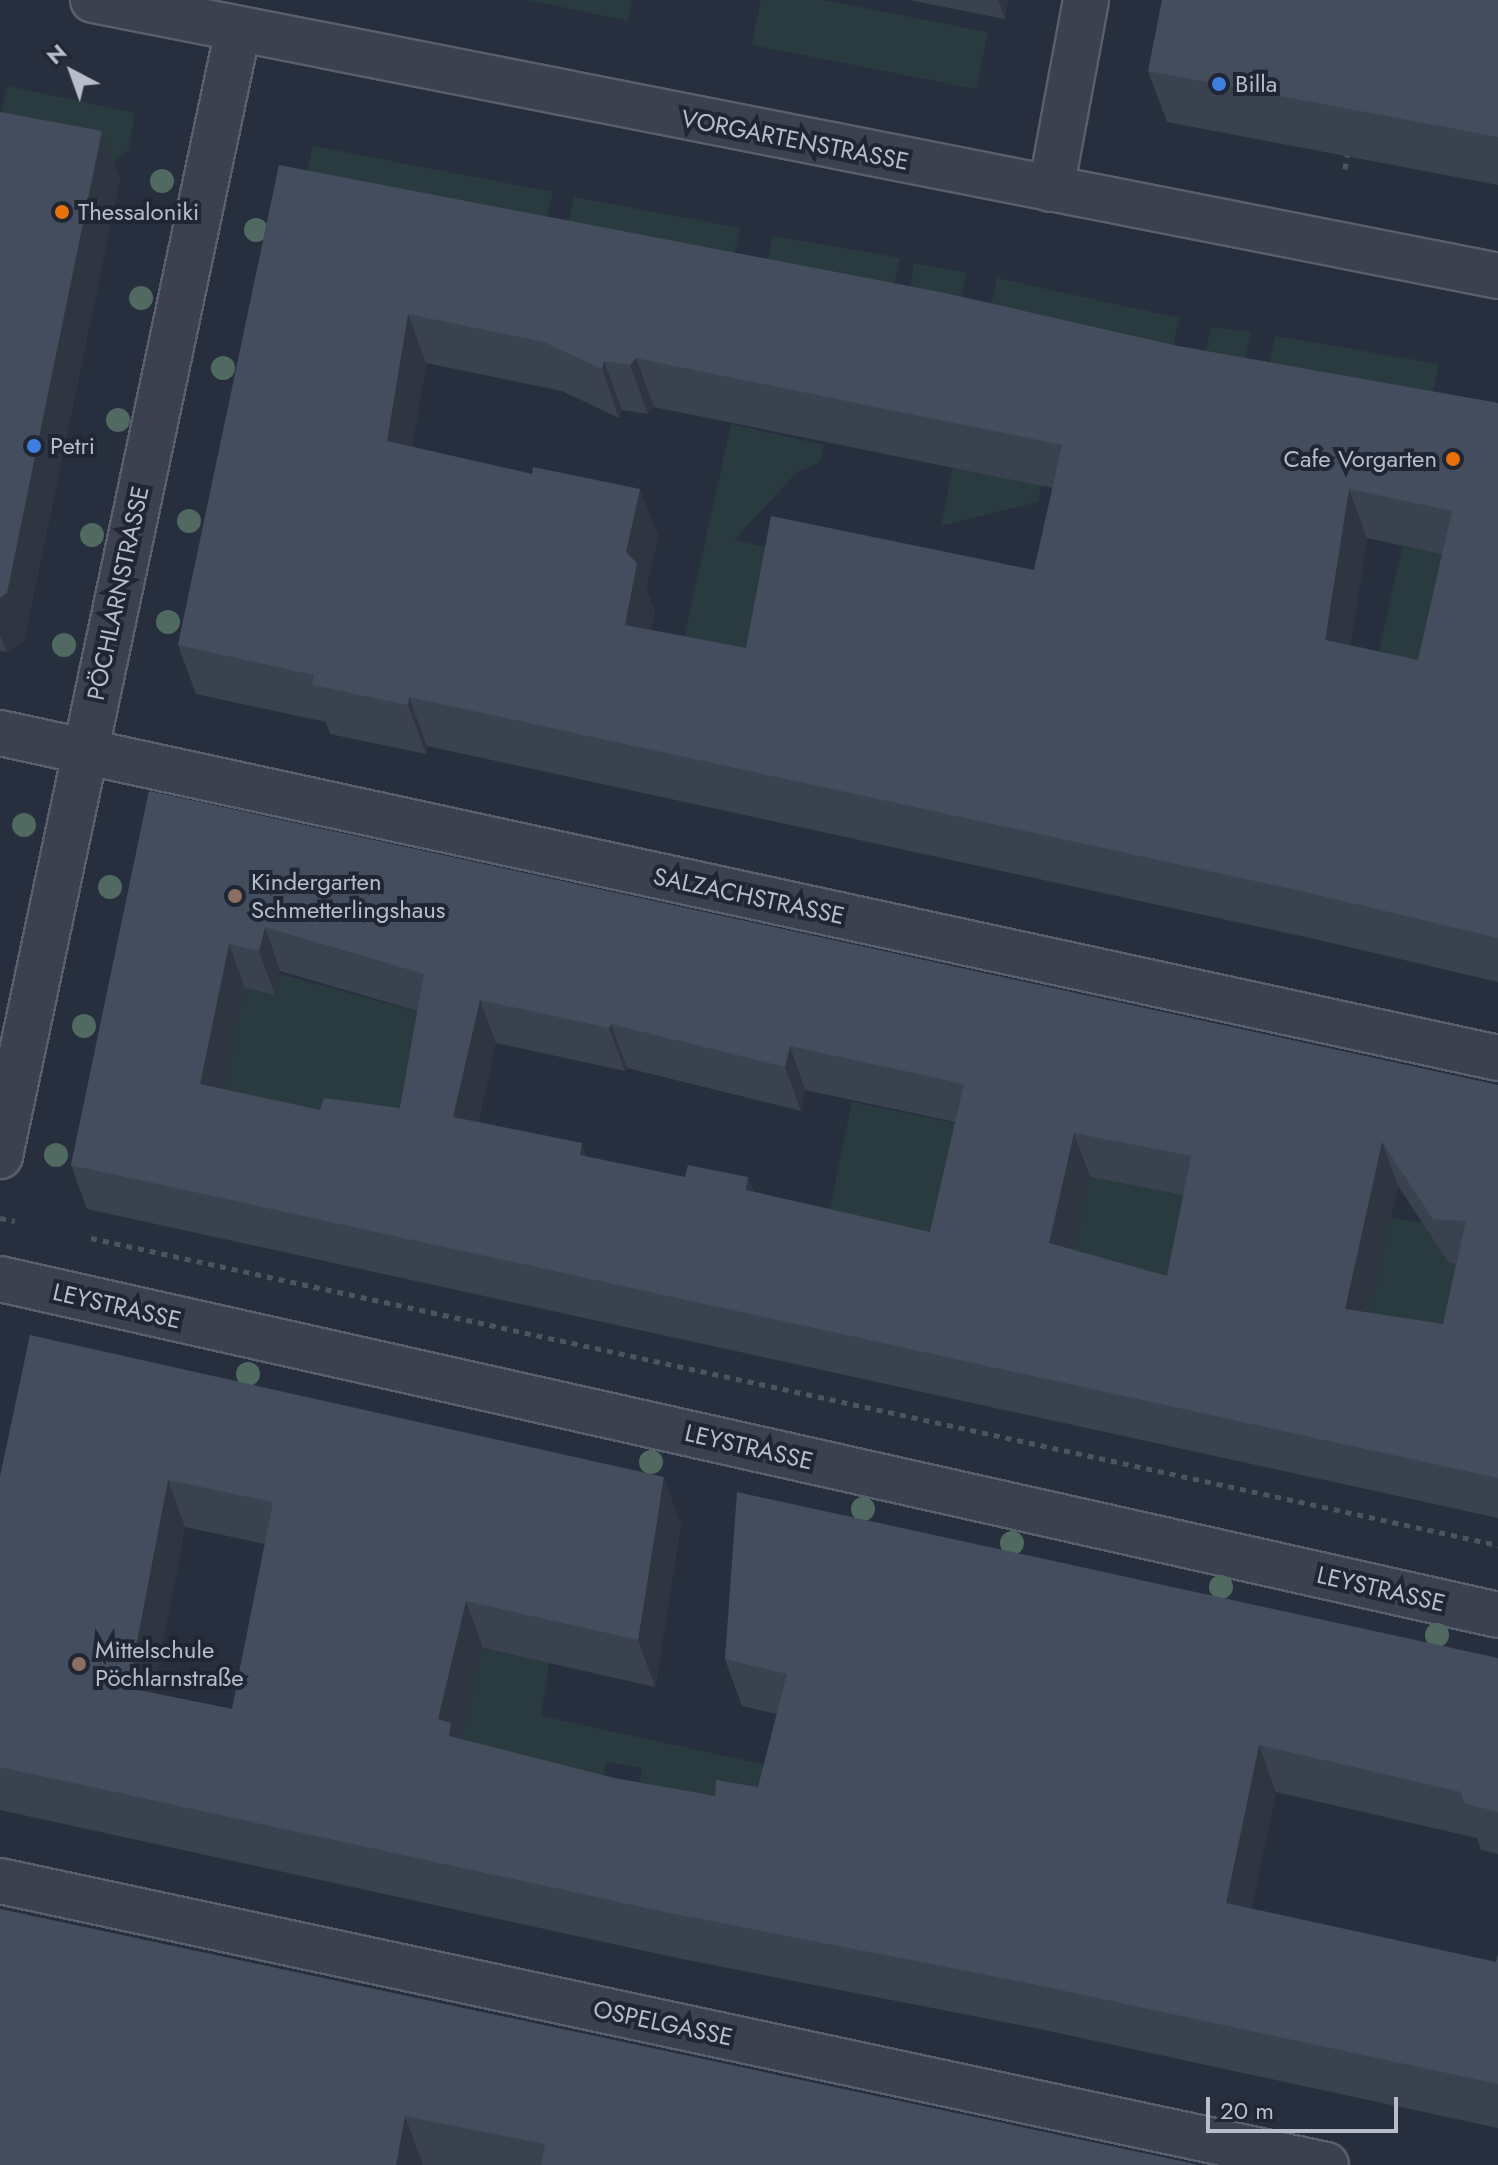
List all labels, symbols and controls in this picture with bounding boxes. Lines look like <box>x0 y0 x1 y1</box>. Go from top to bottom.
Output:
north arrow <box>32 32 112 112</box>
text: N <box>39 36 73 72</box>
place label: Billa <box>1235 70 1277 98</box>
marker: Billa <box>1210 75 1228 93</box>
street label: VORGARTENSTRASSE <box>679 104 911 176</box>
place label: Thessaloniki <box>78 198 199 226</box>
marker: Thessaloniki <box>53 203 71 221</box>
place label: Petri <box>50 432 95 460</box>
marker: Petri <box>25 437 43 455</box>
place label: Cafe Vorgarten <box>1284 445 1437 473</box>
marker: Cafe Vorgarten <box>1444 450 1462 468</box>
street label: PÖCHLARNSTRASSE <box>81 483 155 703</box>
street label: SALZACHSTRASSE <box>651 862 847 930</box>
place label: Kindergarten Schmetterlingshaus <box>251 868 446 924</box>
marker: Kindergarten Schmetterlingshaus <box>226 887 244 905</box>
street label: LEYSTRASSE <box>50 1277 184 1335</box>
street label: LEYSTRASSE <box>682 1418 816 1476</box>
street label: LEYSTRASSE <box>1314 1560 1448 1618</box>
place label: Mittelschule Pöchlarnstraße <box>95 1636 244 1692</box>
marker: Mittelschule Pöchlarnstraße <box>70 1655 88 1673</box>
street label: OSPELGASSE <box>591 1994 735 2052</box>
scale bar <box>1210 2081 1402 2131</box>
text: 20 m <box>1220 2093 1274 2128</box>

